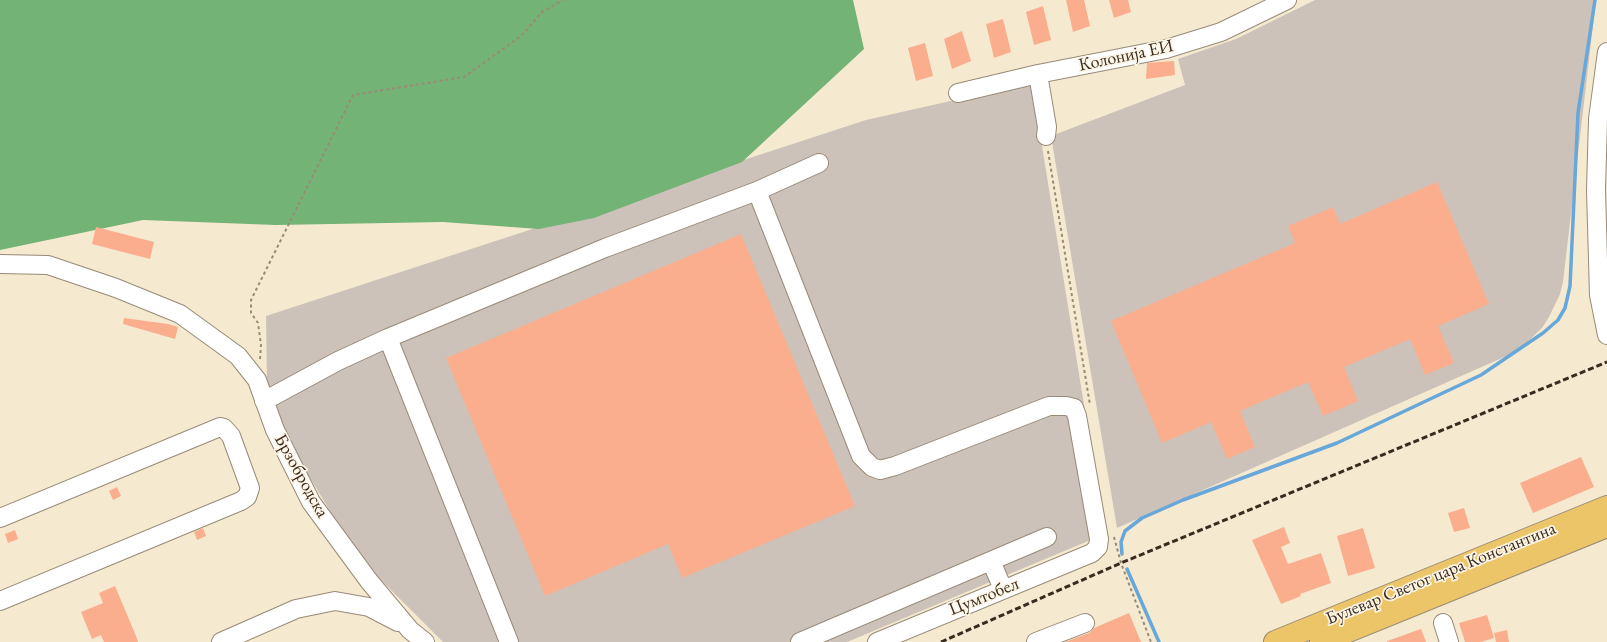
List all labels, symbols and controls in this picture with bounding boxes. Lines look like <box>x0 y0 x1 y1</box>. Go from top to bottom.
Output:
street label: Колонија ЕИ <box>1077 35 1175 77</box>
street label: Брзобродска <box>269 430 333 522</box>
street label: Булевар Светог цара Константина <box>1323 518 1559 630</box>
street label: Цумтобел <box>946 573 1022 621</box>

